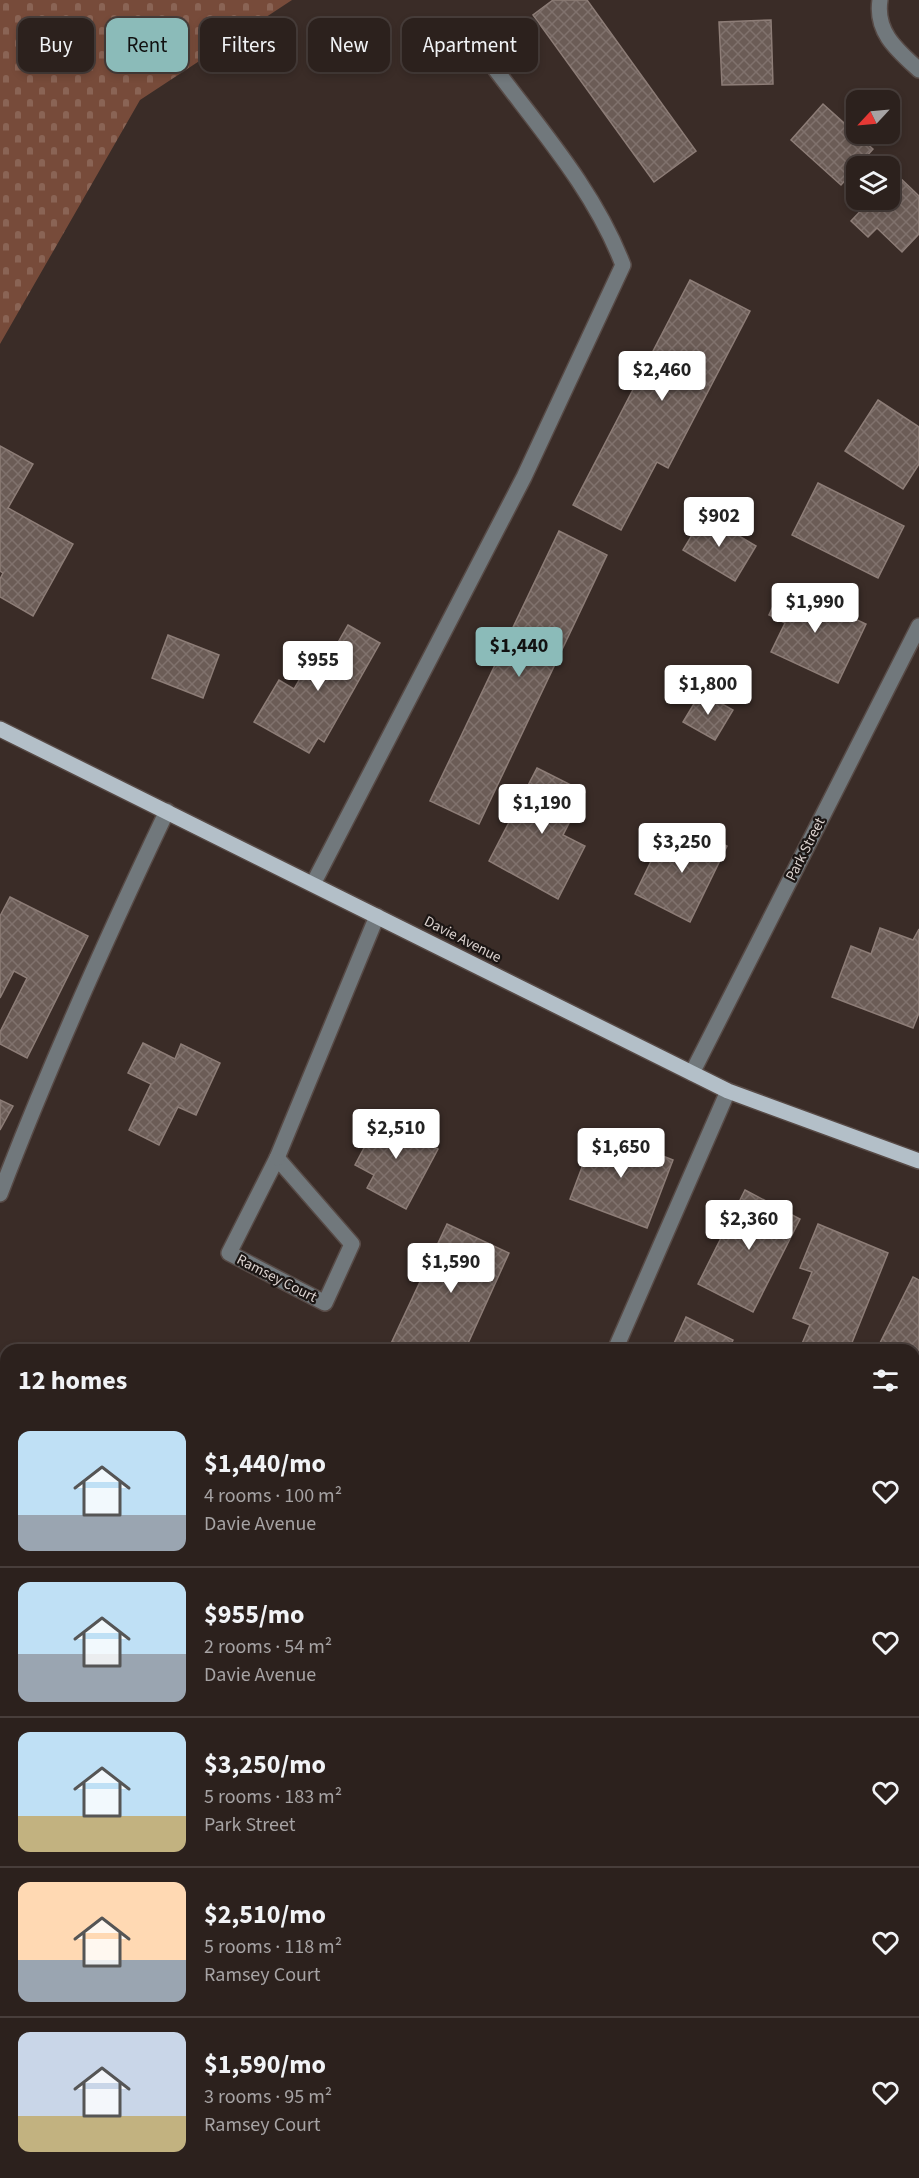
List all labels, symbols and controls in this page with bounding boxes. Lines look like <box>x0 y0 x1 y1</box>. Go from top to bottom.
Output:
chip: Buy <box>18 18 94 72</box>
chip: Rent <box>106 18 188 72</box>
chip: Filters <box>200 18 296 72</box>
chip: New <box>308 18 390 72</box>
chip: Apartment <box>402 18 538 72</box>
north arrow <box>846 90 900 144</box>
map controls <box>846 90 900 210</box>
button: layers <box>846 156 900 210</box>
pin: $2,460 <box>613 351 711 402</box>
text: $2,460 <box>633 356 691 384</box>
pin: $902 <box>683 497 755 548</box>
text: $902 <box>698 502 740 530</box>
pin: $1,990 <box>766 583 864 634</box>
text: $1,990 <box>786 588 844 616</box>
pin: $1,440 <box>470 627 568 678</box>
text: $1,440 <box>490 632 548 660</box>
pin: $955 <box>282 641 354 692</box>
text: $955 <box>297 646 339 674</box>
pin: $1,800 <box>659 665 757 716</box>
text: $1,800 <box>679 670 737 698</box>
pin: $1,190 <box>493 784 591 835</box>
text: $1,190 <box>513 789 571 817</box>
street label: Park Street <box>781 814 830 885</box>
pin: $3,250 <box>633 823 731 874</box>
text: $3,250 <box>653 828 711 856</box>
street label: Davie Avenue <box>421 911 505 968</box>
pin: $2,510 <box>347 1109 445 1160</box>
text: $2,510 <box>367 1114 425 1142</box>
pin: $1,650 <box>572 1128 670 1179</box>
text: $1,650 <box>592 1133 650 1161</box>
pin: $2,360 <box>700 1200 798 1251</box>
text: $2,360 <box>720 1205 778 1233</box>
pin: $1,590 <box>402 1243 500 1294</box>
text: $1,590 <box>422 1248 480 1276</box>
street label: Ramsey Court <box>233 1249 320 1308</box>
text: 12 homes <box>18 1362 127 1399</box>
icon: filters <box>869 1364 902 1397</box>
text: $1,440/mo <box>204 1445 326 1482</box>
icon: home <box>66 1455 138 1527</box>
icon: heart <box>869 1475 902 1508</box>
text: 4 rooms · 100 m² <box>204 1482 342 1510</box>
text: Davie Avenue <box>204 1510 316 1538</box>
text: $955/mo <box>204 1596 304 1633</box>
icon: home <box>66 1606 138 1678</box>
icon: heart <box>869 1626 902 1659</box>
text: 2 rooms · 54 m² <box>204 1633 332 1661</box>
text: Davie Avenue <box>204 1661 316 1689</box>
text: $3,250/mo <box>204 1746 326 1783</box>
icon: home <box>66 1756 138 1828</box>
icon: heart <box>869 1776 902 1809</box>
text: 5 rooms · 183 m² <box>204 1783 342 1811</box>
text: Park Street <box>204 1811 296 1839</box>
text: $2,510/mo <box>204 1896 326 1933</box>
icon: home <box>66 1906 138 1978</box>
icon: heart <box>869 1926 902 1959</box>
text: 5 rooms · 118 m² <box>204 1933 342 1961</box>
text: Ramsey Court <box>204 1961 321 1989</box>
text: $1,590/mo <box>204 2046 326 2083</box>
icon: home <box>66 2056 138 2128</box>
icon: heart <box>869 2076 902 2109</box>
text: 3 rooms · 95 m² <box>204 2083 332 2111</box>
text: Ramsey Court <box>204 2111 321 2139</box>

